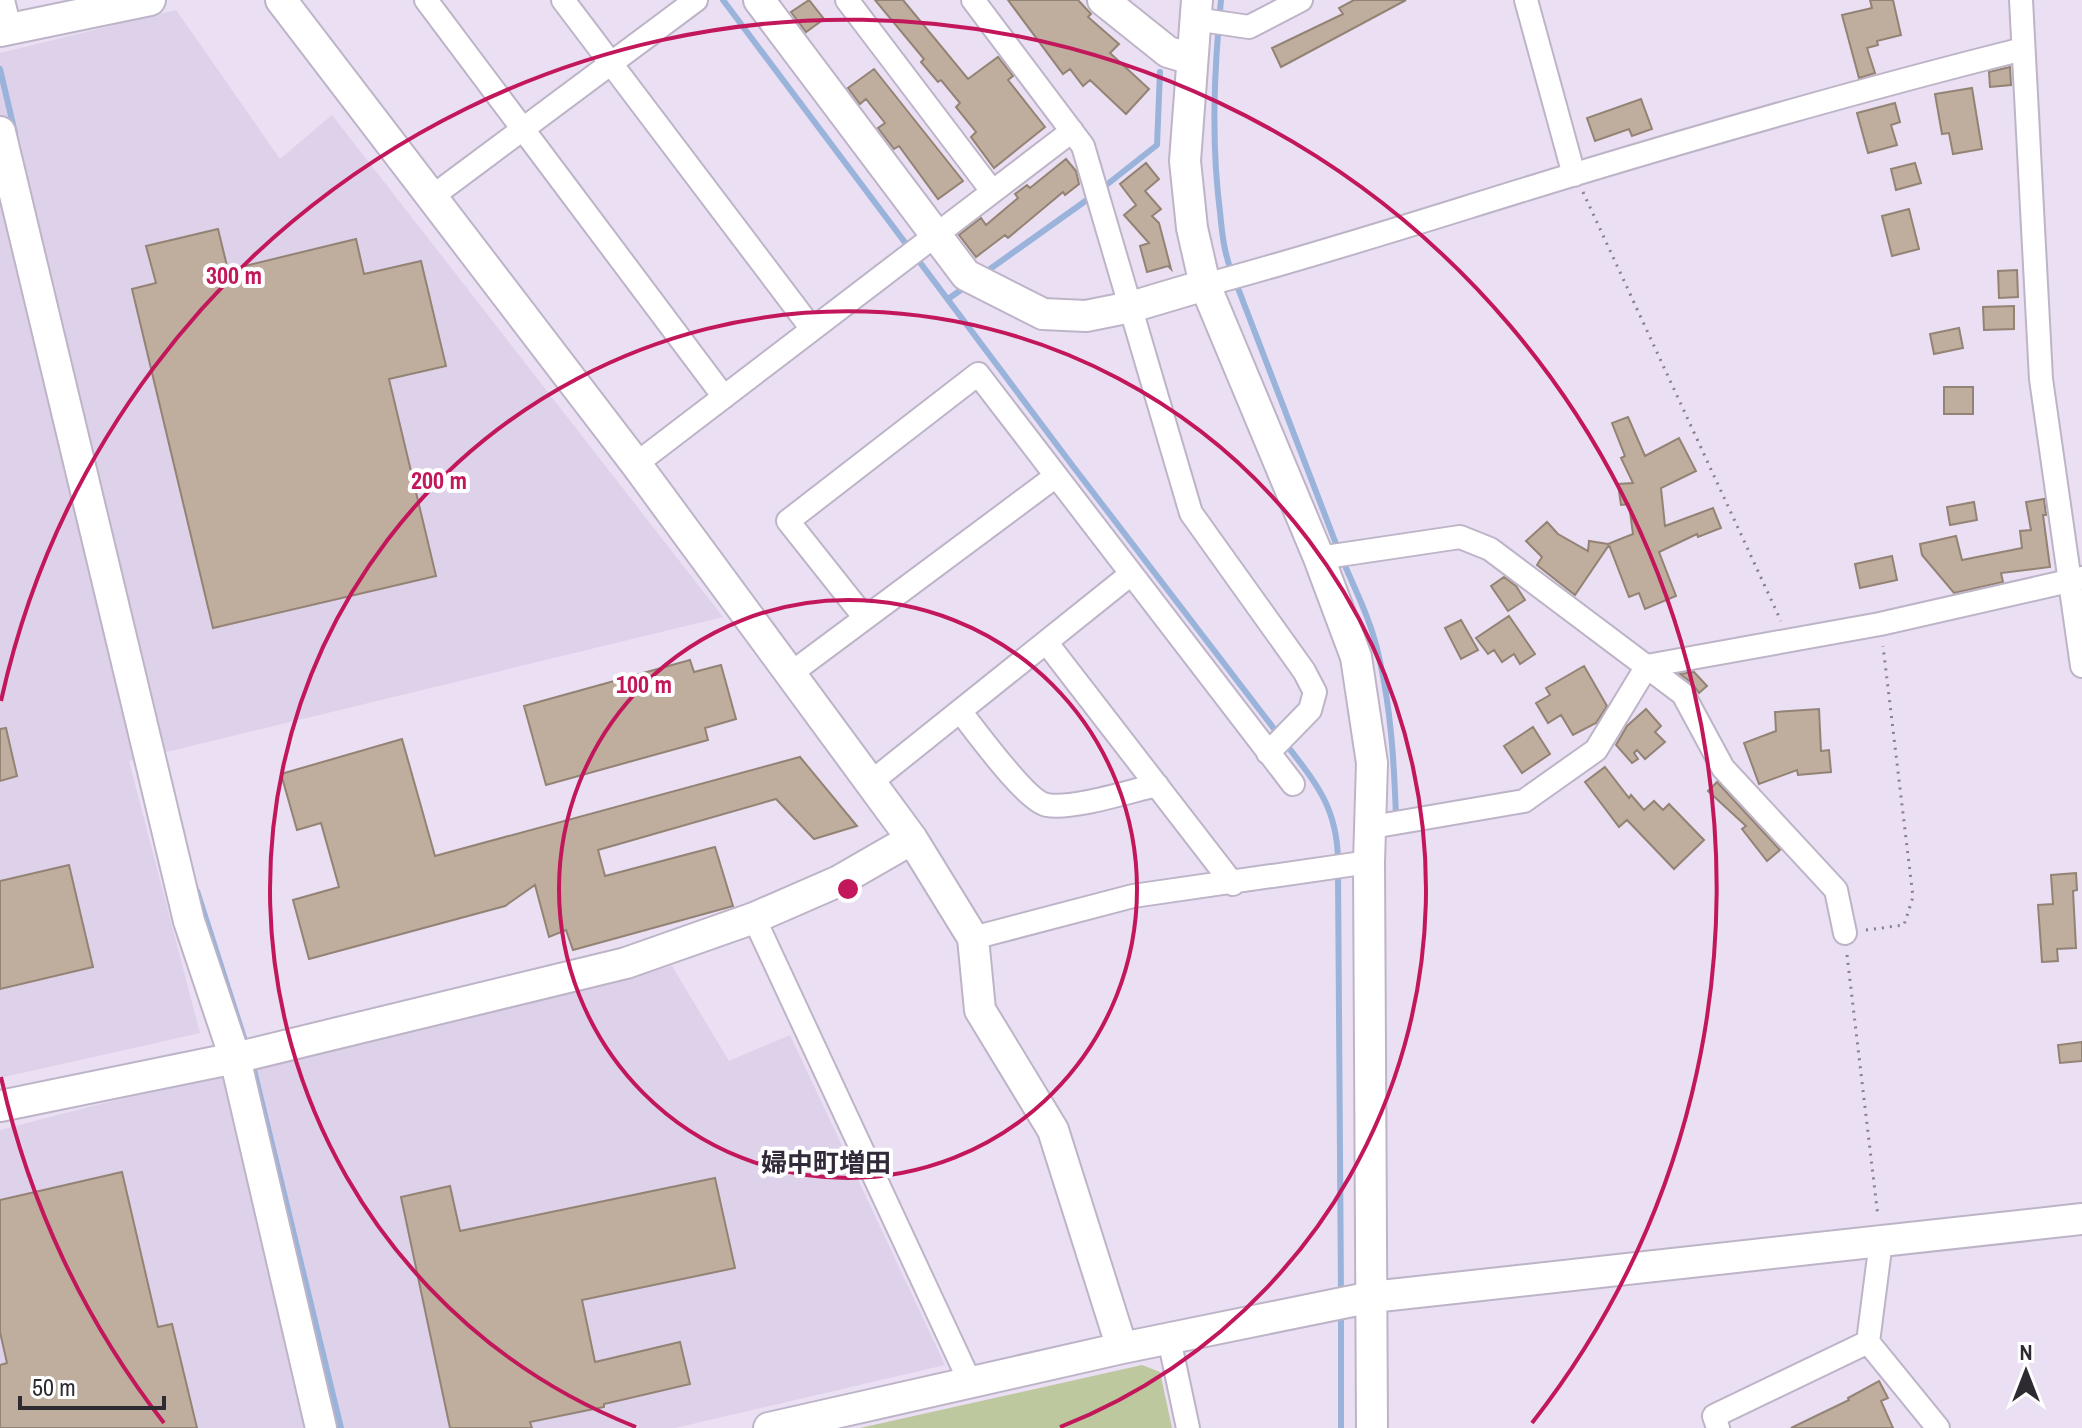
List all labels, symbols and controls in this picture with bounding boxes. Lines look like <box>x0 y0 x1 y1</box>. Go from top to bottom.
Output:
text: 300 m <box>206 259 262 291</box>
text: 200 m <box>411 464 467 496</box>
text: 100 m <box>616 668 672 700</box>
centre of rings <box>834 875 862 903</box>
district label: 婦中町増田 <box>761 1145 891 1180</box>
north arrow <box>1986 1332 2066 1412</box>
text: N <box>2019 1337 2033 1367</box>
scale bar <box>20 1360 164 1410</box>
text: 50 m <box>32 1371 76 1403</box>

